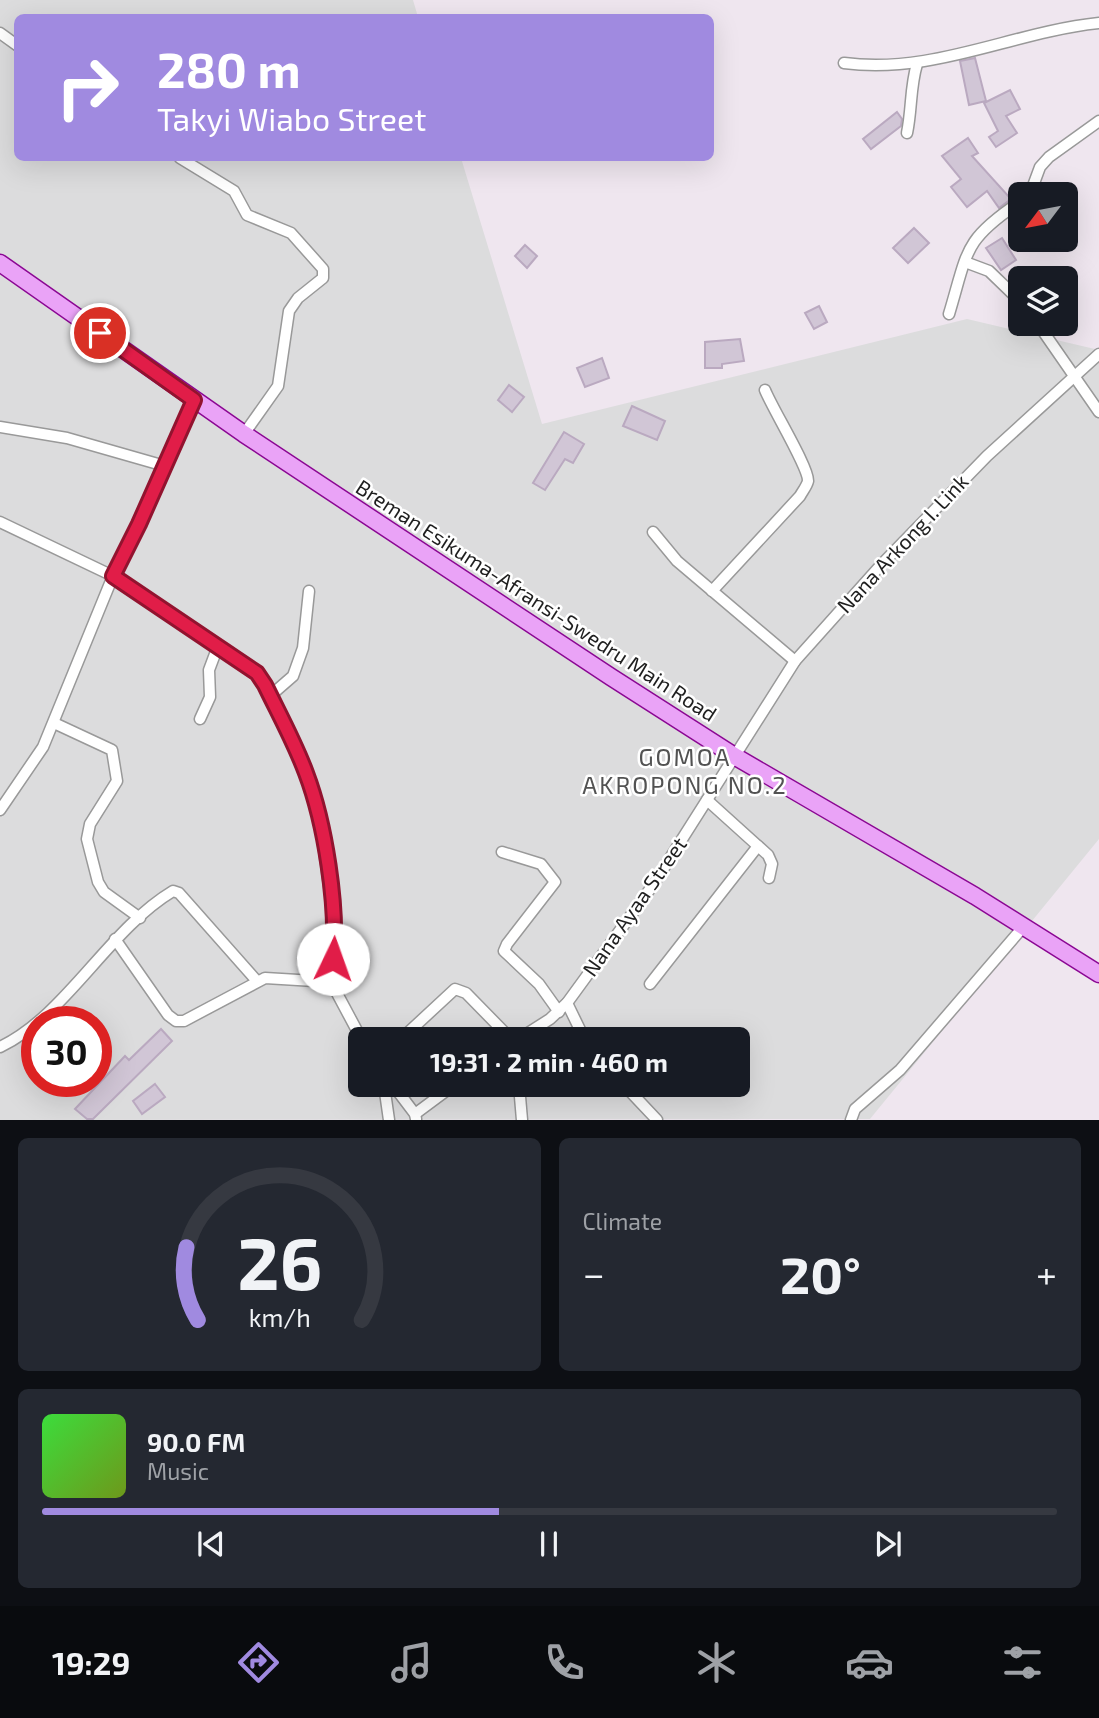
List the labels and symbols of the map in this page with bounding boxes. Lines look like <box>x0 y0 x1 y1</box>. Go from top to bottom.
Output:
north arrow <box>1008 182 1078 252</box>
pin <box>70 303 130 363</box>
street label: Nana Arkong I. Link <box>831 468 973 618</box>
street label: Breman Esikuma-Afransi-Swedru Main Road <box>352 474 722 726</box>
district label: GOMOA AKROPONG NO.2 <box>582 742 788 799</box>
street label: Nana Ayaa Street <box>576 832 691 980</box>
position arrow <box>296 922 370 996</box>
speed limit sign: 30 <box>21 1006 112 1097</box>

